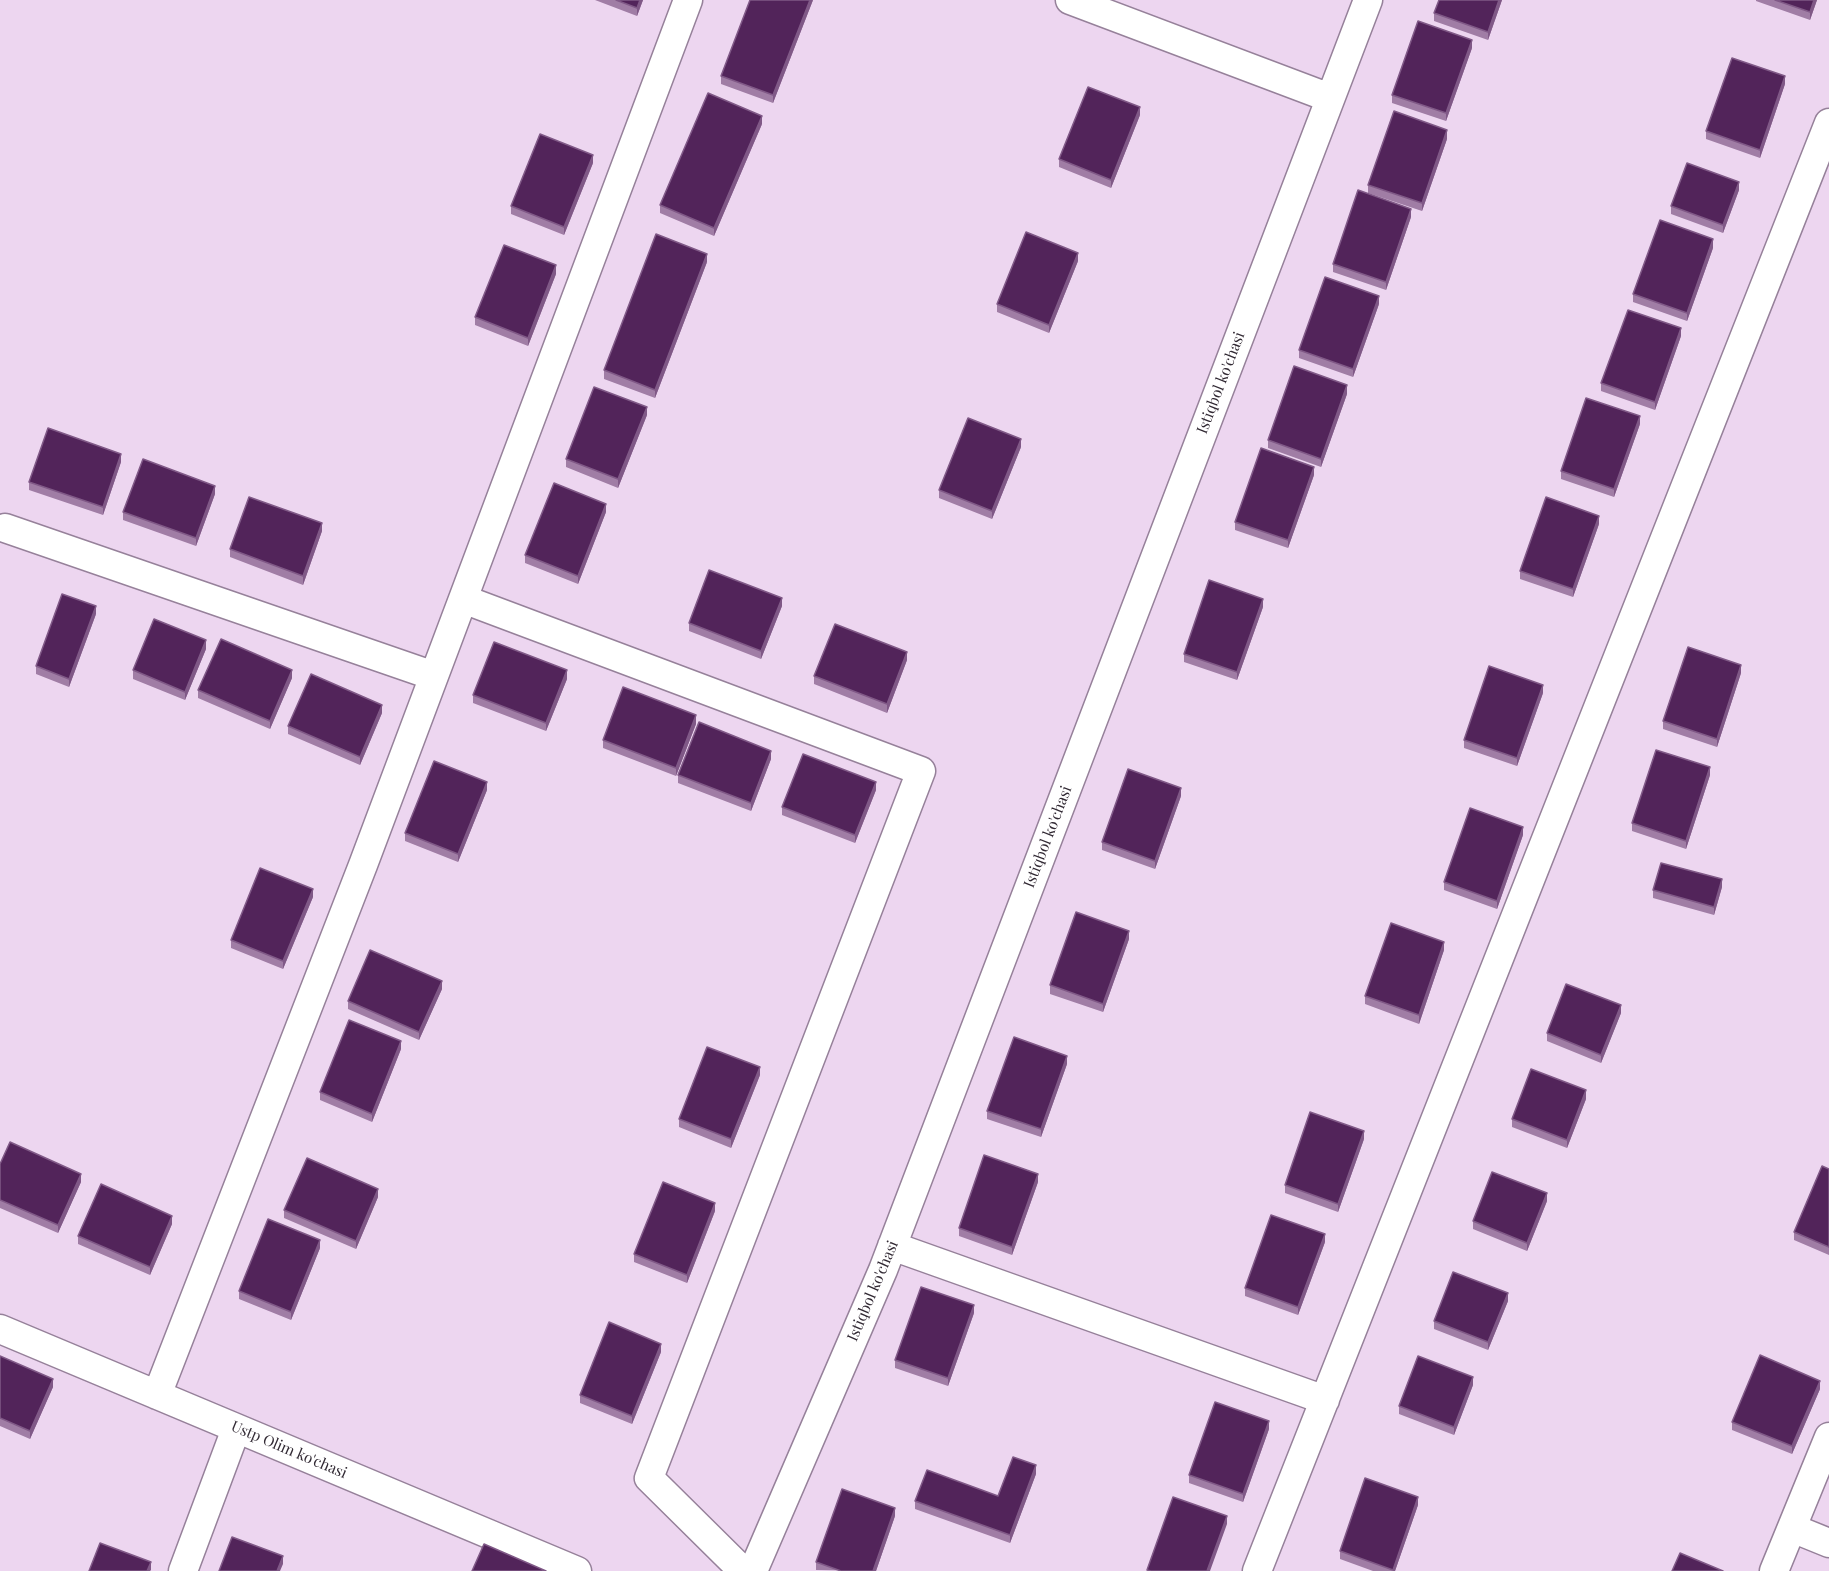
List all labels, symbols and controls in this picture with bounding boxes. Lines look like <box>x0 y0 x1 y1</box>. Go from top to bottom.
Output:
street label: Istiqbol ko'chasi <box>1193 330 1249 436</box>
street label: Istiqbol ko'chasi <box>1020 784 1076 890</box>
street label: Istiqbol ko'chasi <box>844 1238 902 1344</box>
street label: Ustp Olim ko'chasi <box>228 1417 350 1483</box>

